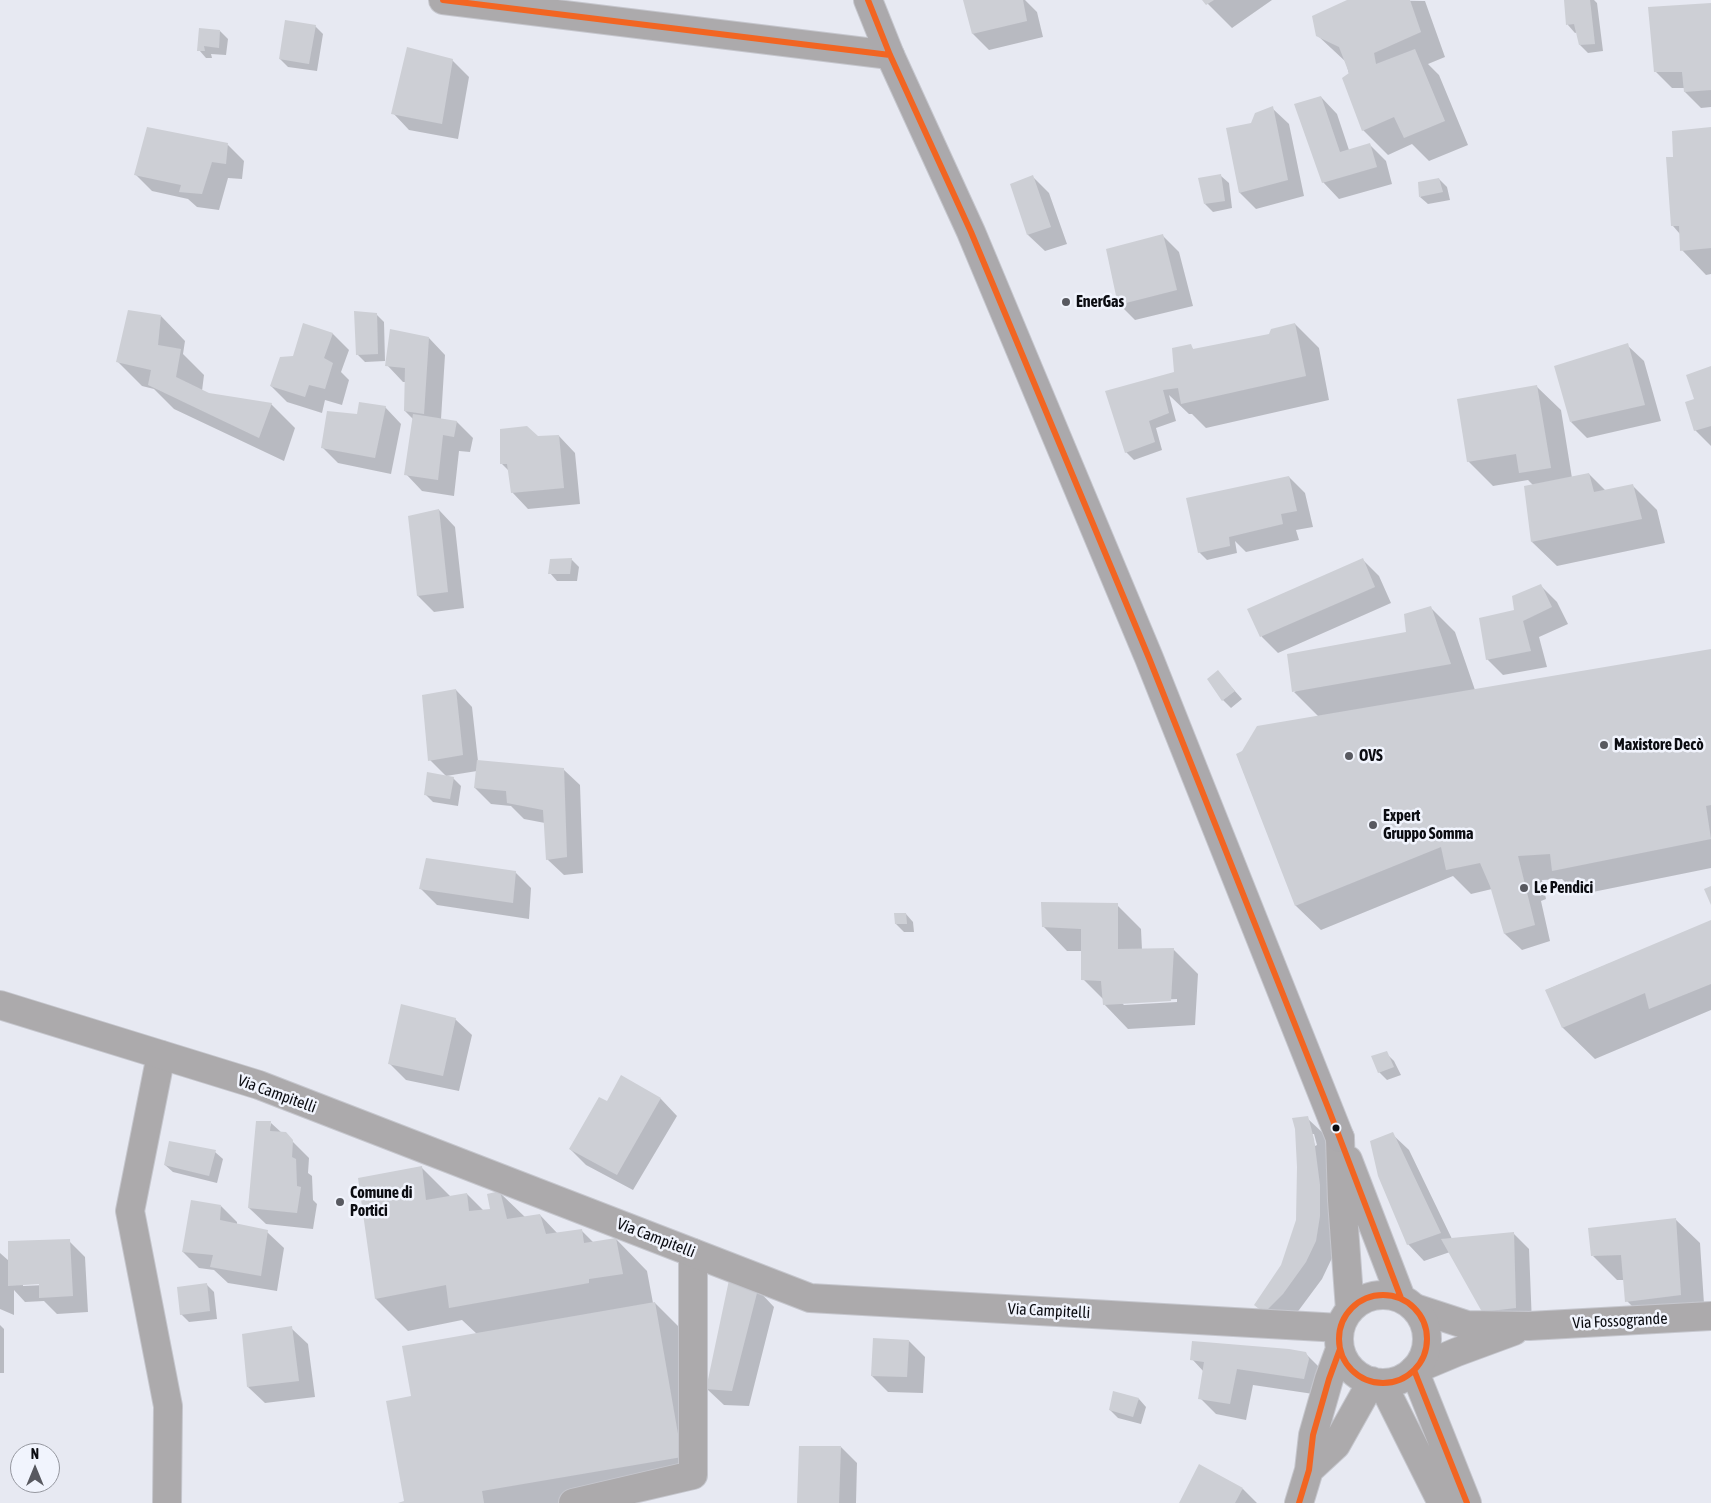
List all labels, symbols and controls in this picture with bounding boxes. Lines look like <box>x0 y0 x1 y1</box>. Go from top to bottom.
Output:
place label: EnerGas <box>1076 292 1124 312</box>
marker: EnerGas <box>1060 296 1072 308</box>
place label: Maxistore Decò <box>1614 735 1704 755</box>
marker: Maxistore Decò <box>1598 739 1610 751</box>
place label: OVS <box>1359 746 1383 766</box>
marker: OVS <box>1343 750 1355 762</box>
place label: Expert Gruppo Somma <box>1383 806 1474 844</box>
marker: Expert Gruppo Somma <box>1367 819 1379 831</box>
place label: Le Pendici <box>1534 878 1593 898</box>
marker: Le Pendici <box>1518 882 1530 894</box>
street label: Via Campitelli <box>235 1071 319 1117</box>
unlabelled marker <box>1331 1123 1341 1133</box>
place label: Comune di Portici <box>350 1183 412 1221</box>
marker: Comune di Portici <box>334 1196 346 1208</box>
street label: Via Campitelli <box>614 1214 698 1262</box>
street label: Via Campitelli <box>1007 1299 1091 1323</box>
street label: Via Fossogrande <box>1572 1309 1668 1333</box>
north arrow <box>10 1443 60 1493</box>
text: N <box>31 1446 39 1462</box>

